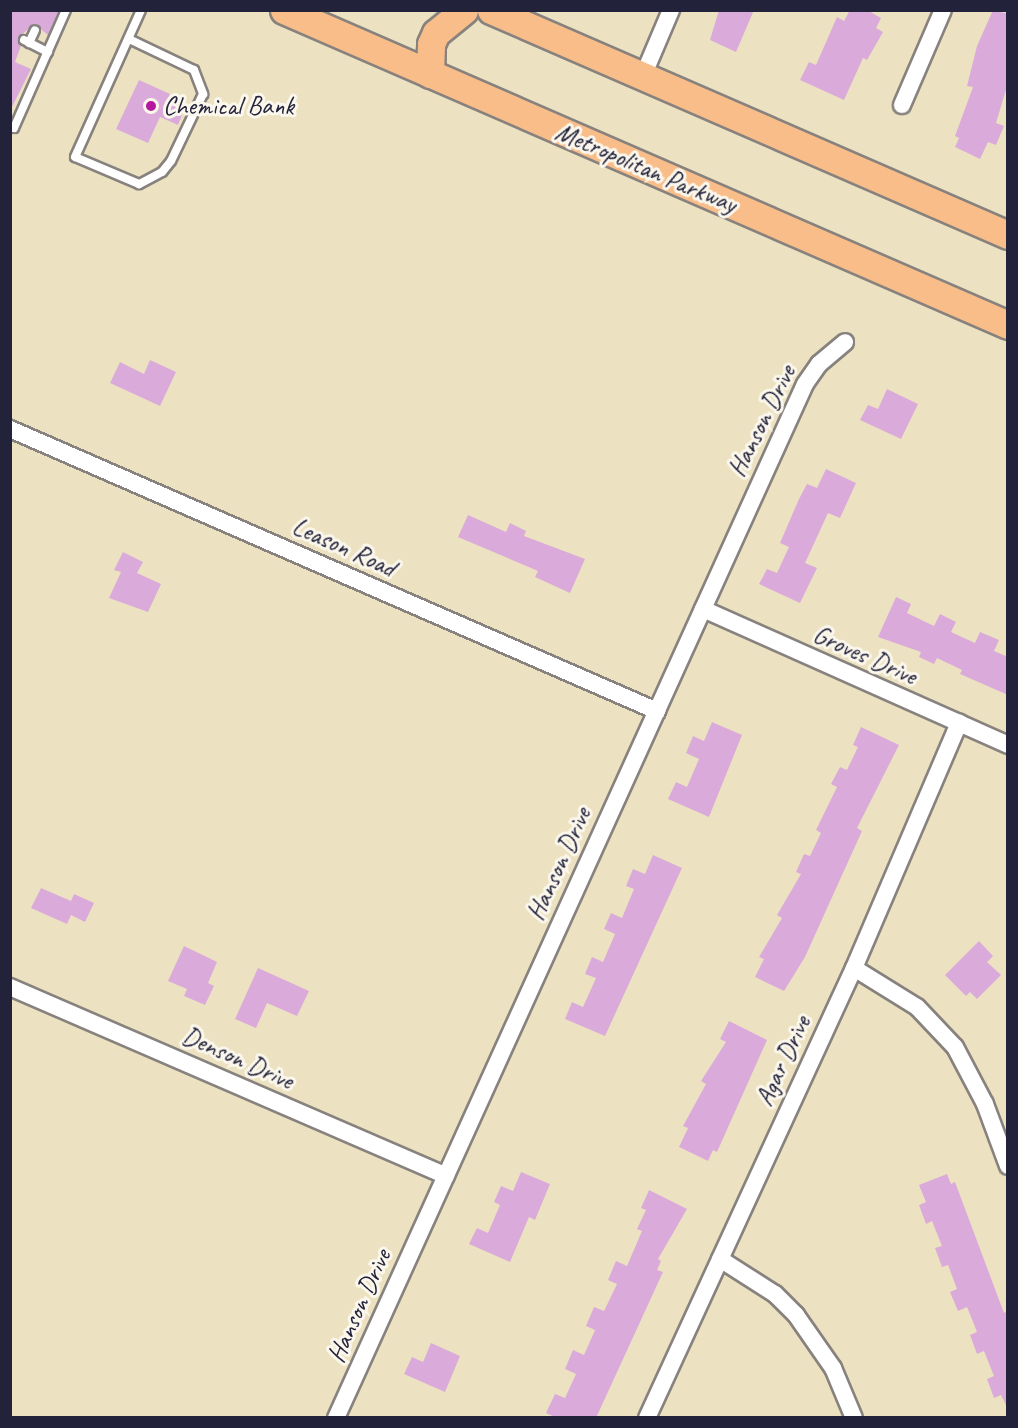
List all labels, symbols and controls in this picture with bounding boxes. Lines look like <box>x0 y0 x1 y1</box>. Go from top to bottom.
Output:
place label: Chemical Bank <box>163 90 294 122</box>
marker: Chemical Bank <box>144 99 158 113</box>
street label: Metropolitan Parkway <box>551 116 741 220</box>
street label: Hanson Drive <box>722 360 802 482</box>
street label: Leason Road <box>288 510 400 584</box>
street label: Groves Drive <box>808 618 922 692</box>
street label: Hanson Drive <box>520 803 598 925</box>
street label: Agar Drive <box>749 1011 817 1111</box>
street label: Denson Drive <box>178 1020 298 1096</box>
street label: Hanson Drive <box>320 1245 398 1367</box>

